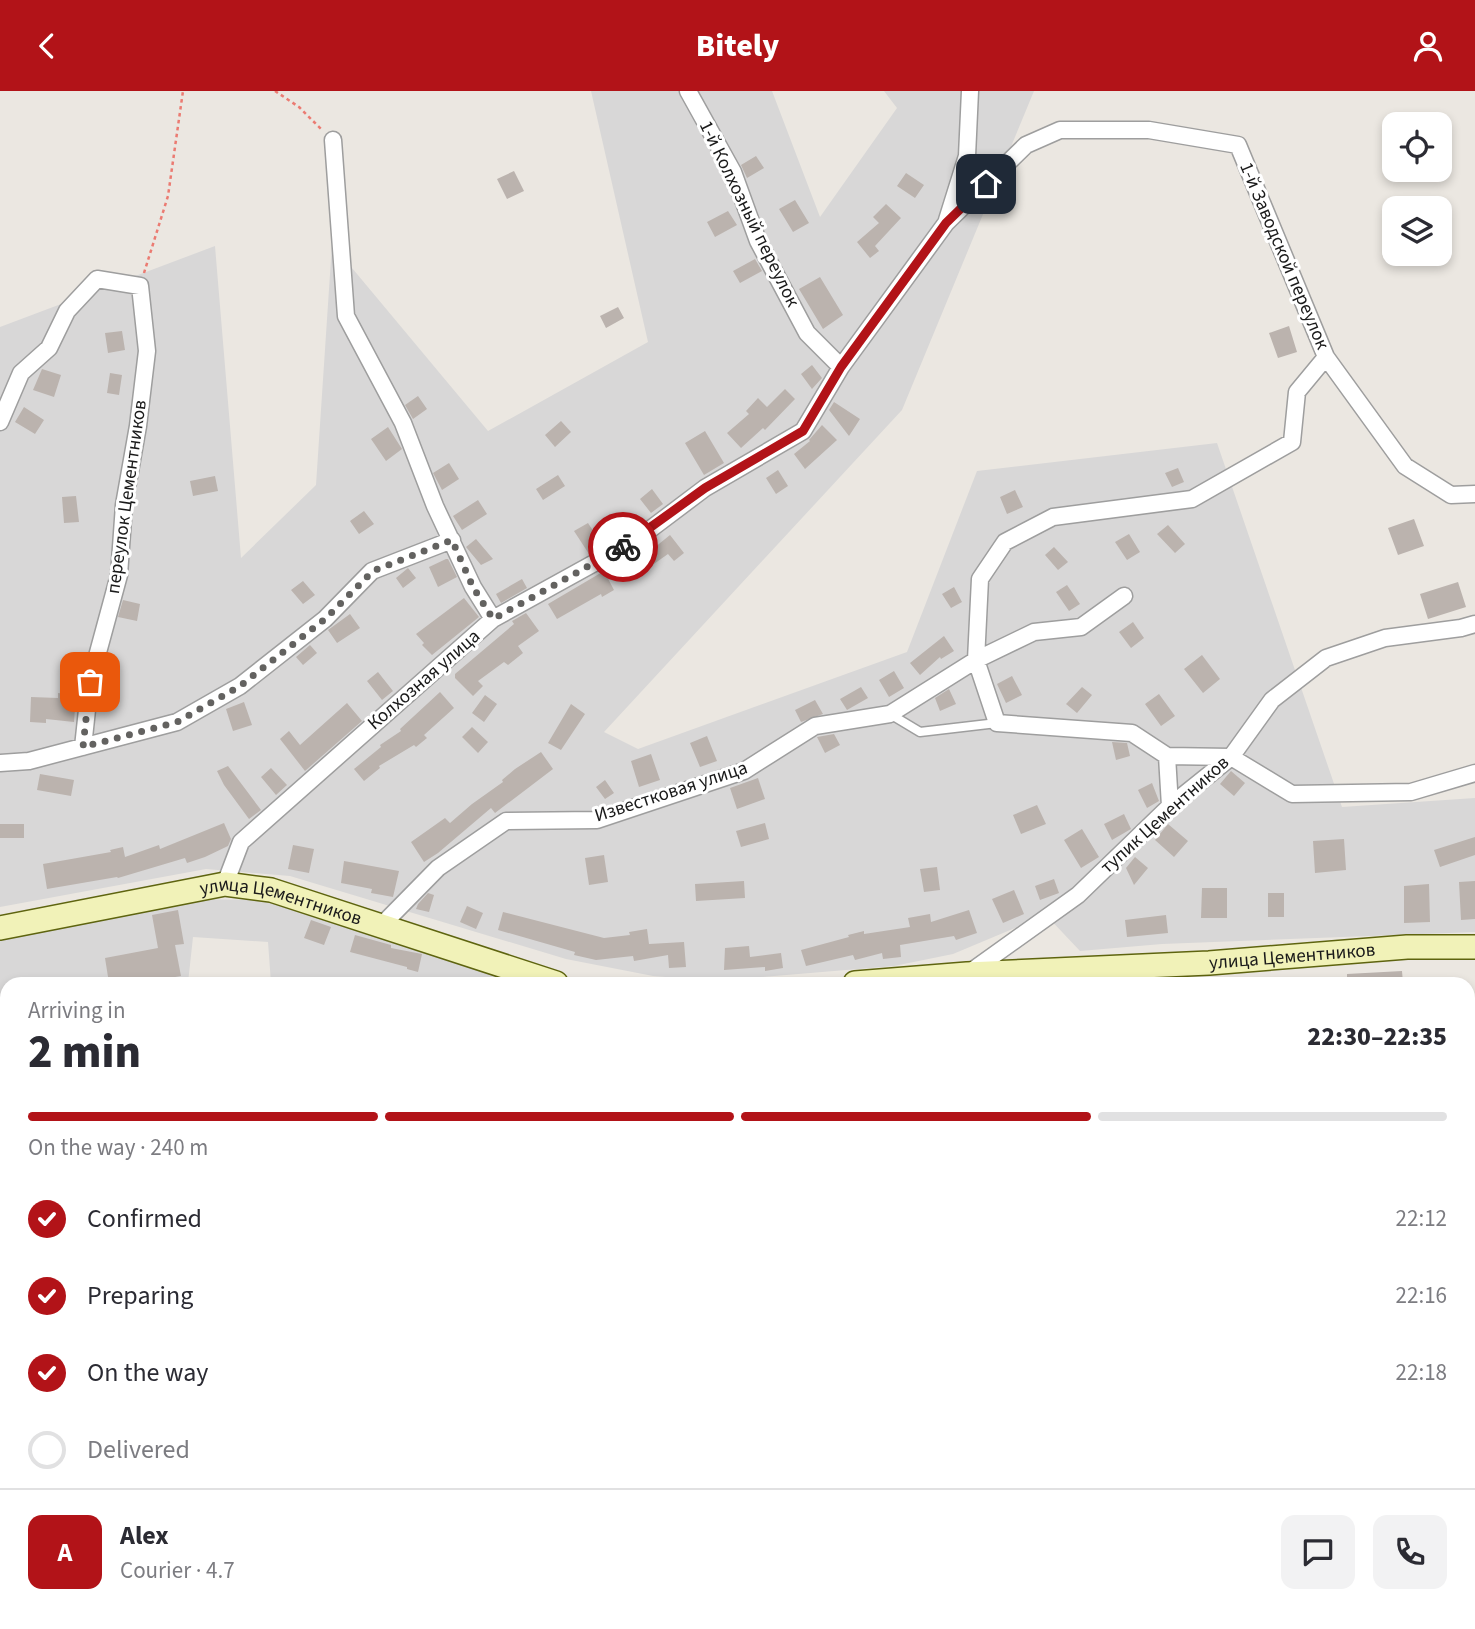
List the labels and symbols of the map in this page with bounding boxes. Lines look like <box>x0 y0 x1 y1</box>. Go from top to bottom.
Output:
street label: 1-й Колхозный переулок <box>692 116 806 312</box>
pin <box>956 154 1016 214</box>
street label: 1-й Заводской переулок <box>1232 158 1336 354</box>
street label: переулок Цементников <box>100 398 154 596</box>
courier <box>588 512 658 582</box>
street label: Колхозная улица <box>362 623 486 737</box>
pin <box>60 652 120 712</box>
street label: тупик Цементников <box>1095 750 1235 880</box>
street label: Известковая улица <box>591 755 751 829</box>
street label: улица Цементников <box>197 870 365 932</box>
street label: улица Цементников <box>1208 936 1376 976</box>

